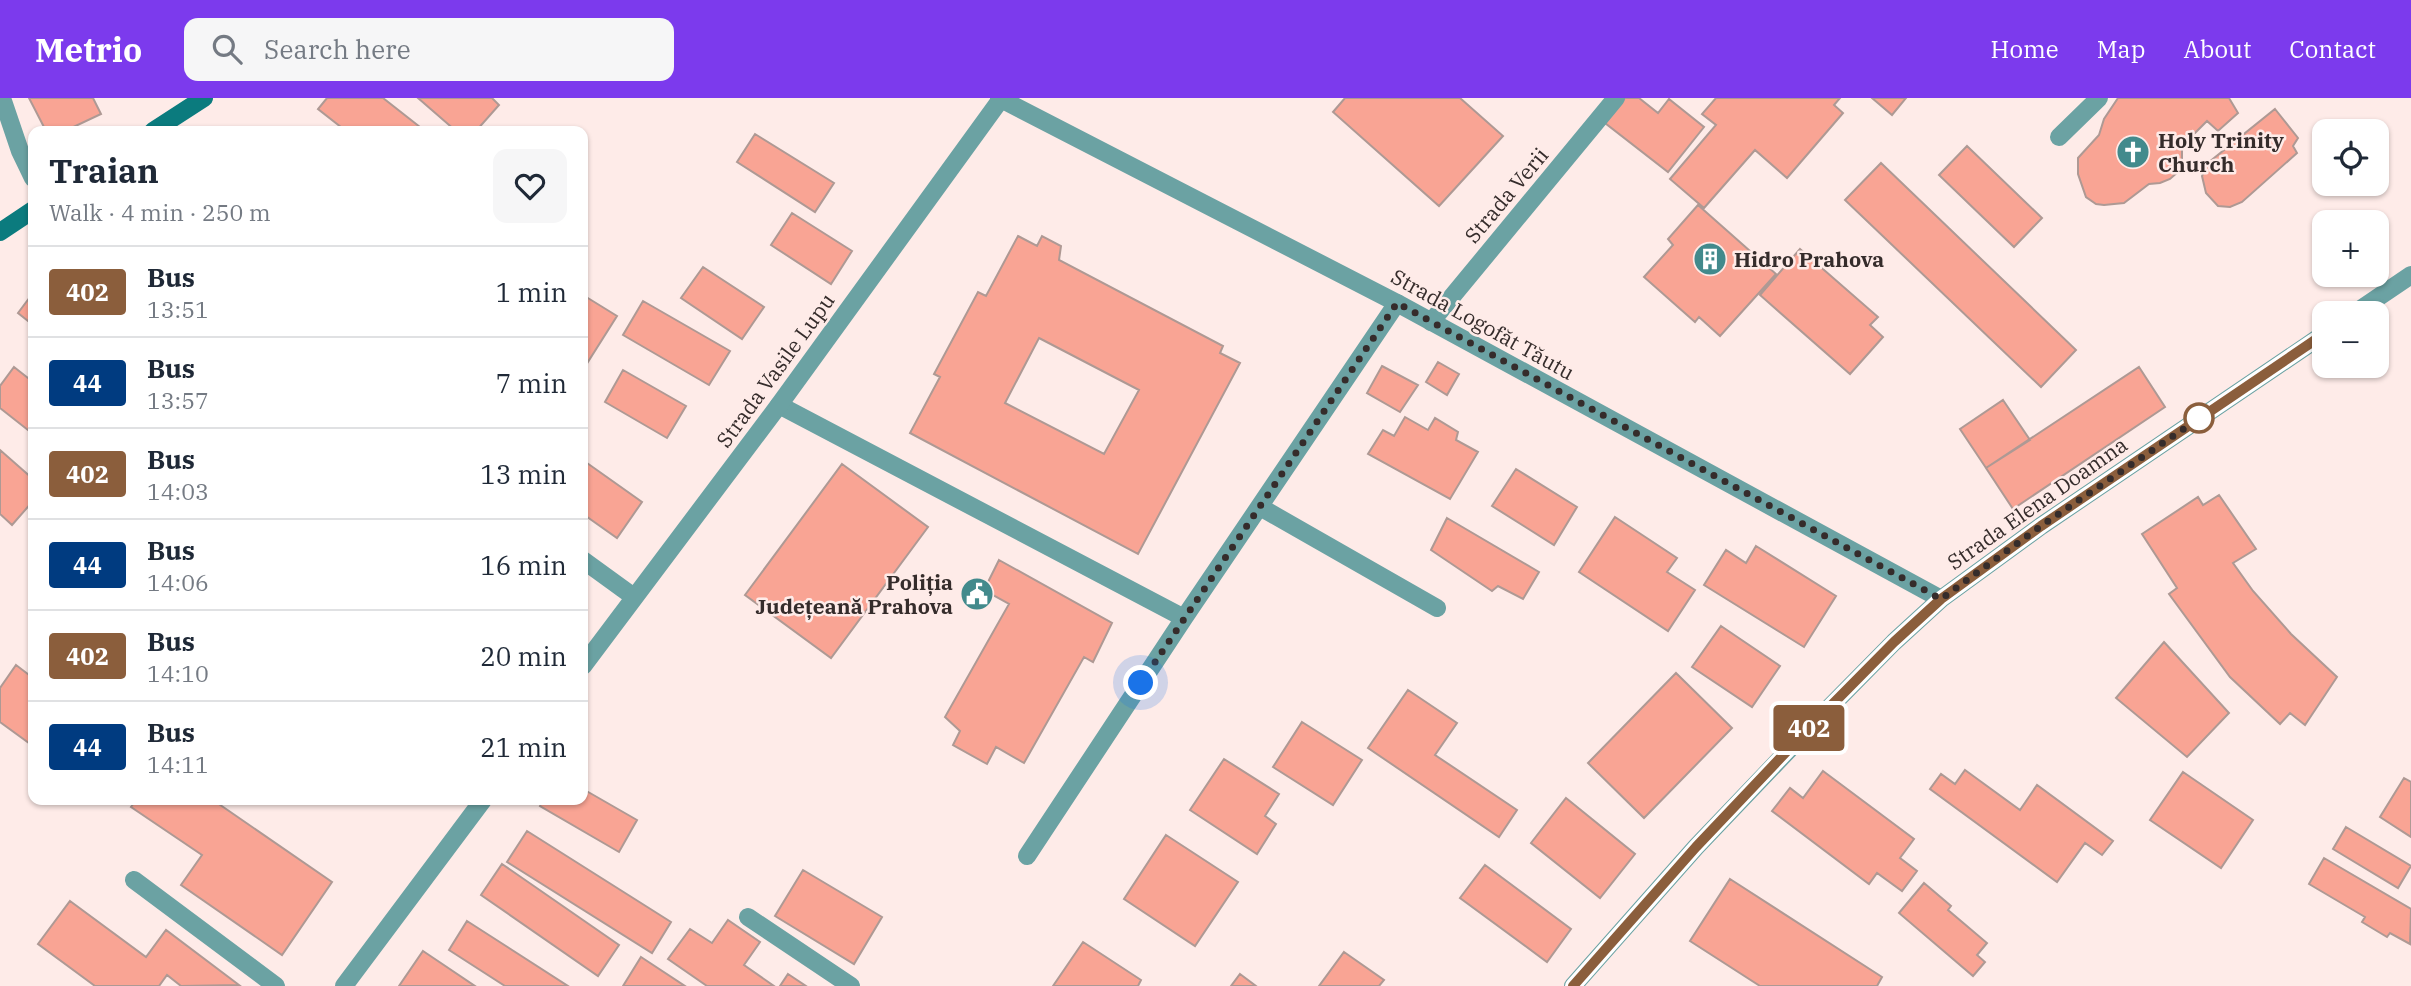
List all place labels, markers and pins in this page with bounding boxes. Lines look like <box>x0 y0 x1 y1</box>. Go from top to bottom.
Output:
place label: Holy Trinity Church <box>2158 126 2284 178</box>
church icon: Holy Trinity Church <box>2114 133 2152 171</box>
building icon: Hidro Prahova <box>1691 240 1729 278</box>
place label: Hidro Prahova <box>1734 245 1884 273</box>
unlabelled marker <box>2184 403 2214 433</box>
place label: Poliția Județeană Prahova <box>755 568 953 620</box>
public building icon: Poliția Județeană Prahova <box>958 575 996 613</box>

